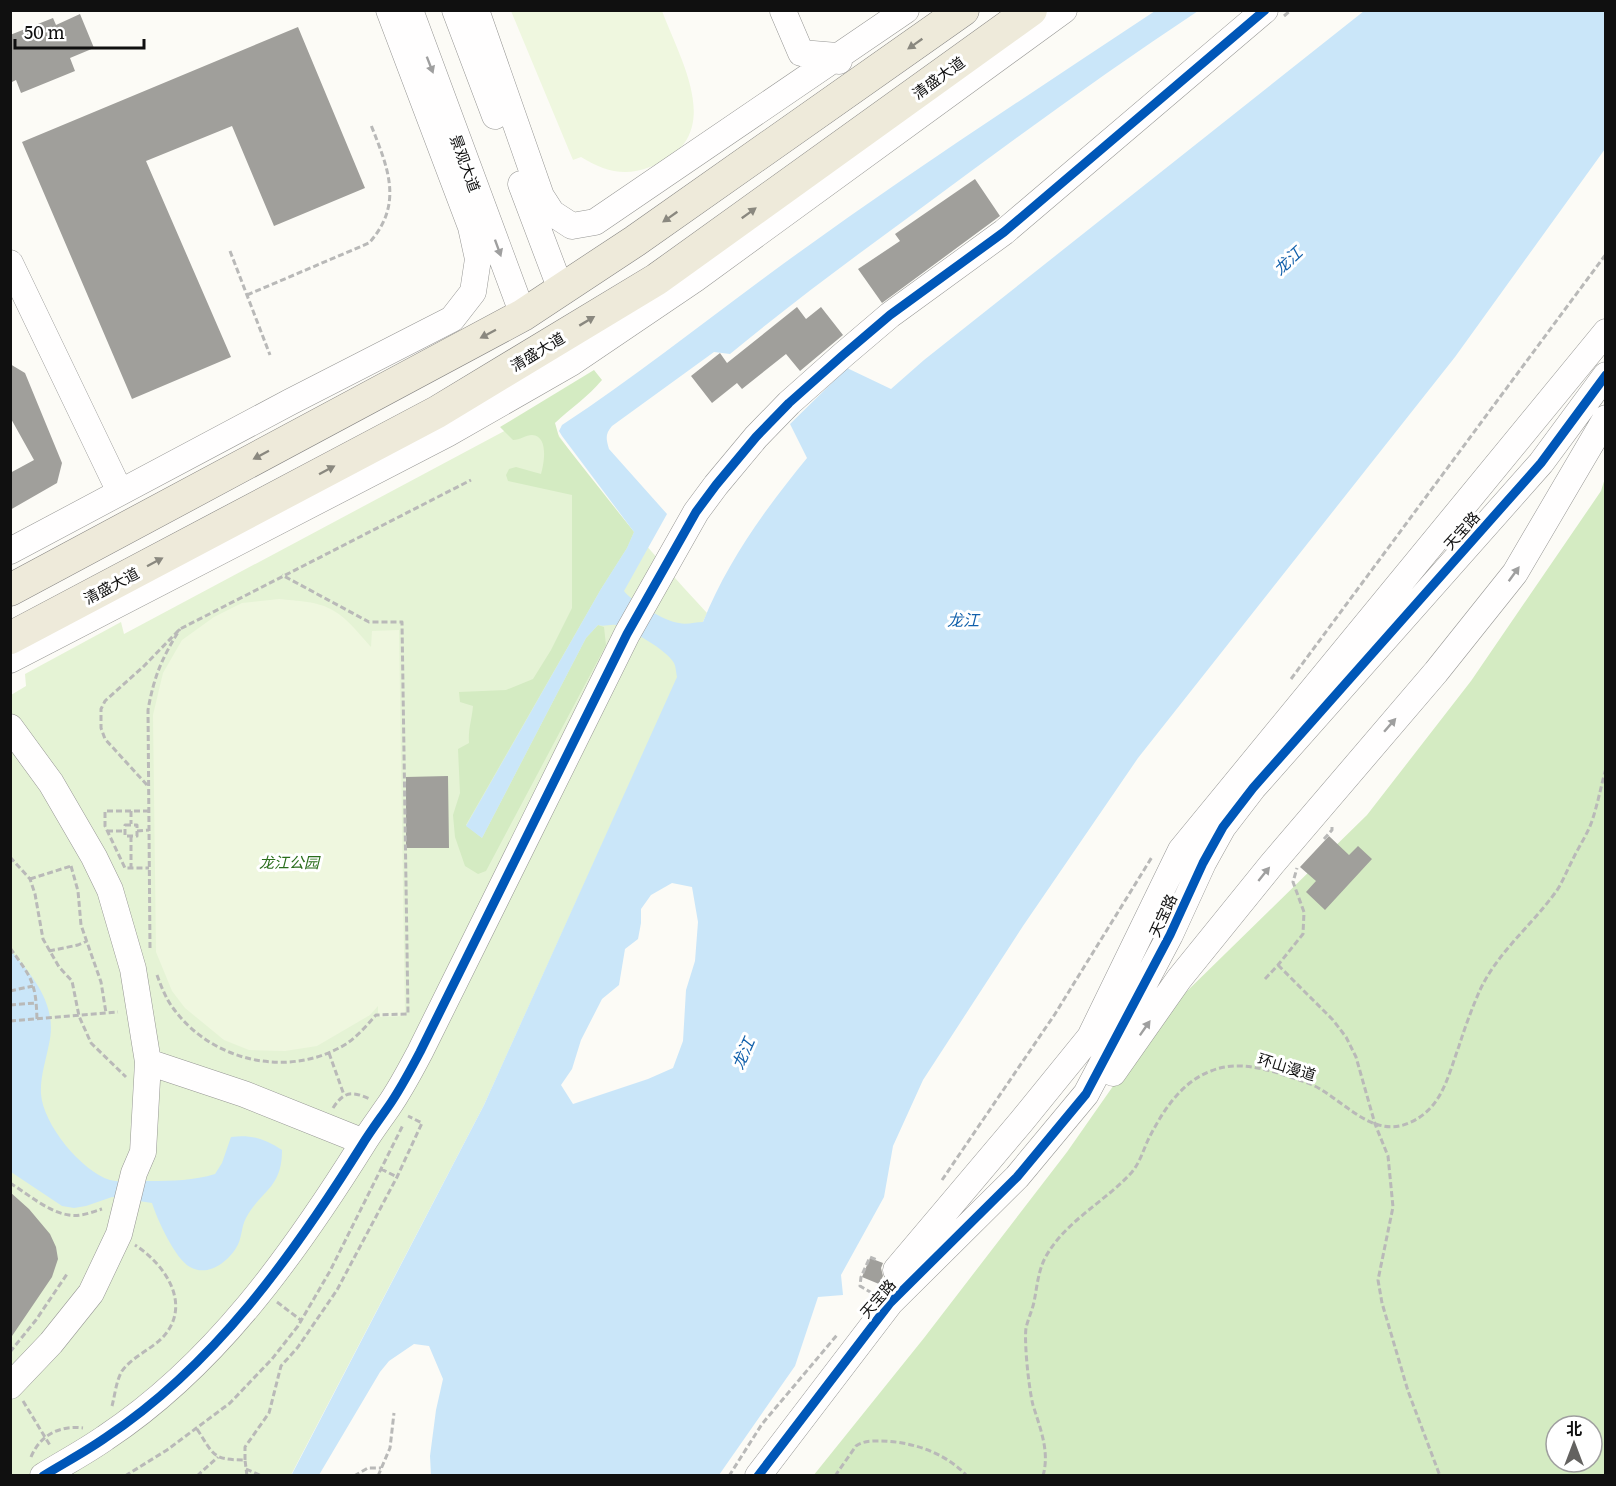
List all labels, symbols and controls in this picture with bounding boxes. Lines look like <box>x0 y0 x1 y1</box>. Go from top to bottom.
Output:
scale bar <box>15 12 144 50</box>
text: 50 m <box>24 18 65 45</box>
one-way arrow <box>907 38 923 49</box>
street label: 清盛大道 <box>907 50 969 104</box>
one-way arrow <box>425 57 435 75</box>
street label: 景观大道 <box>445 131 487 195</box>
one-way arrow <box>742 207 757 219</box>
one-way arrow <box>662 211 678 223</box>
one-way arrow <box>494 239 503 257</box>
water label: 龙江 <box>1267 239 1308 280</box>
one-way arrow <box>579 316 595 327</box>
street label: 清盛大道 <box>505 326 569 376</box>
one-way arrow <box>479 328 497 338</box>
one-way arrow <box>252 450 269 460</box>
one-way arrow <box>319 465 336 475</box>
street label: 天宝路 <box>1437 506 1485 554</box>
one-way arrow <box>147 557 164 567</box>
street label: 清盛大道 <box>79 561 143 609</box>
one-way arrow <box>1507 567 1519 582</box>
water label: 龙江 <box>947 607 981 631</box>
one-way arrow <box>1383 718 1396 733</box>
park label: 龙江公园 <box>259 850 321 873</box>
one-way arrow <box>1257 867 1270 882</box>
street label: 天宝路 <box>1142 890 1182 940</box>
one-way arrow <box>1139 1020 1151 1036</box>
water label: 龙江 <box>725 1032 760 1073</box>
street label: 环山漫道 <box>1255 1046 1319 1086</box>
street label: 天宝路 <box>854 1273 900 1323</box>
north arrow <box>1544 1414 1604 1474</box>
text: 北 <box>1566 1416 1582 1440</box>

